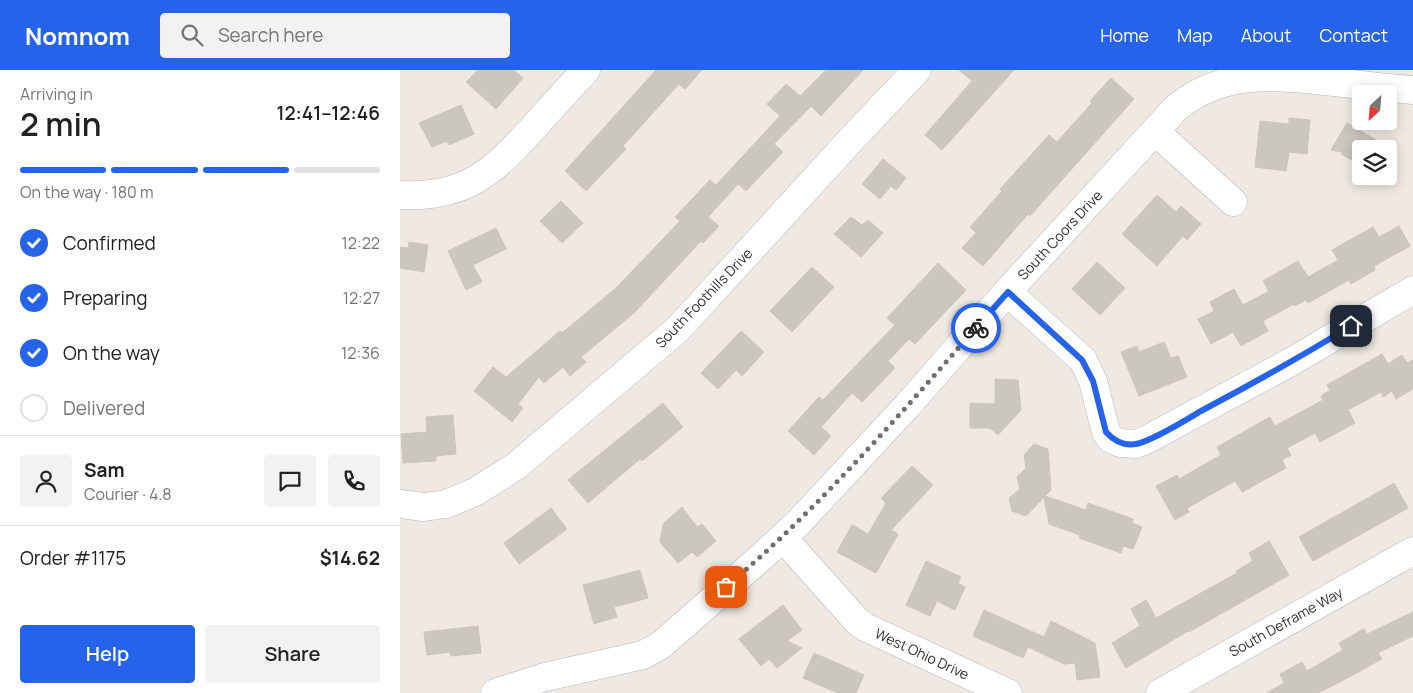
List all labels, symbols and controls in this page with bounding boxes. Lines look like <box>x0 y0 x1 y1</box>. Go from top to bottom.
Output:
search box <box>160 13 510 58</box>
text: Nomnom <box>25 19 130 52</box>
icon: search <box>178 21 206 49</box>
text: Search here <box>218 22 323 48</box>
text: Home <box>1100 23 1149 47</box>
text: Map <box>1177 23 1213 47</box>
text: About <box>1241 23 1291 47</box>
text: Contact <box>1319 23 1388 47</box>
text: Arriving in <box>20 83 93 105</box>
north arrow <box>1352 85 1398 130</box>
map controls <box>1352 85 1397 185</box>
text: 12:41–12:46 <box>276 100 380 126</box>
text: 2 min <box>20 102 102 146</box>
button: layers <box>1352 140 1397 185</box>
text: On the way · 180 m <box>20 181 153 203</box>
street label: South Coors Drive <box>1013 186 1106 284</box>
icon: check <box>20 229 48 257</box>
text: Confirmed <box>63 230 156 256</box>
text: 12:22 <box>342 232 380 254</box>
street label: South Foothills Drive <box>651 244 756 352</box>
icon: check <box>20 284 48 312</box>
text: Preparing <box>63 285 148 311</box>
text: 12:27 <box>343 287 380 309</box>
courier <box>951 303 1001 353</box>
pin <box>1330 305 1372 347</box>
icon: home <box>1337 312 1365 340</box>
icon: bike <box>962 314 990 342</box>
icon: check <box>20 339 48 367</box>
text: On the way <box>63 340 160 366</box>
text: 12:36 <box>341 342 380 364</box>
text: Delivered <box>63 395 145 421</box>
button: person <box>20 455 72 507</box>
button: chat <box>264 455 316 507</box>
button: phone <box>328 455 380 507</box>
text: Sam <box>84 457 125 483</box>
text: Courier · 4.8 <box>84 483 172 505</box>
text: Order #1175 <box>20 545 126 571</box>
text: $14.62 <box>320 545 380 571</box>
pin <box>705 566 747 608</box>
icon: bag <box>712 573 740 601</box>
street label: South Deframe Way <box>1226 582 1346 661</box>
street label: West Ohio Drive <box>872 623 972 684</box>
button: Help <box>20 625 195 683</box>
button: Share <box>205 625 380 683</box>

